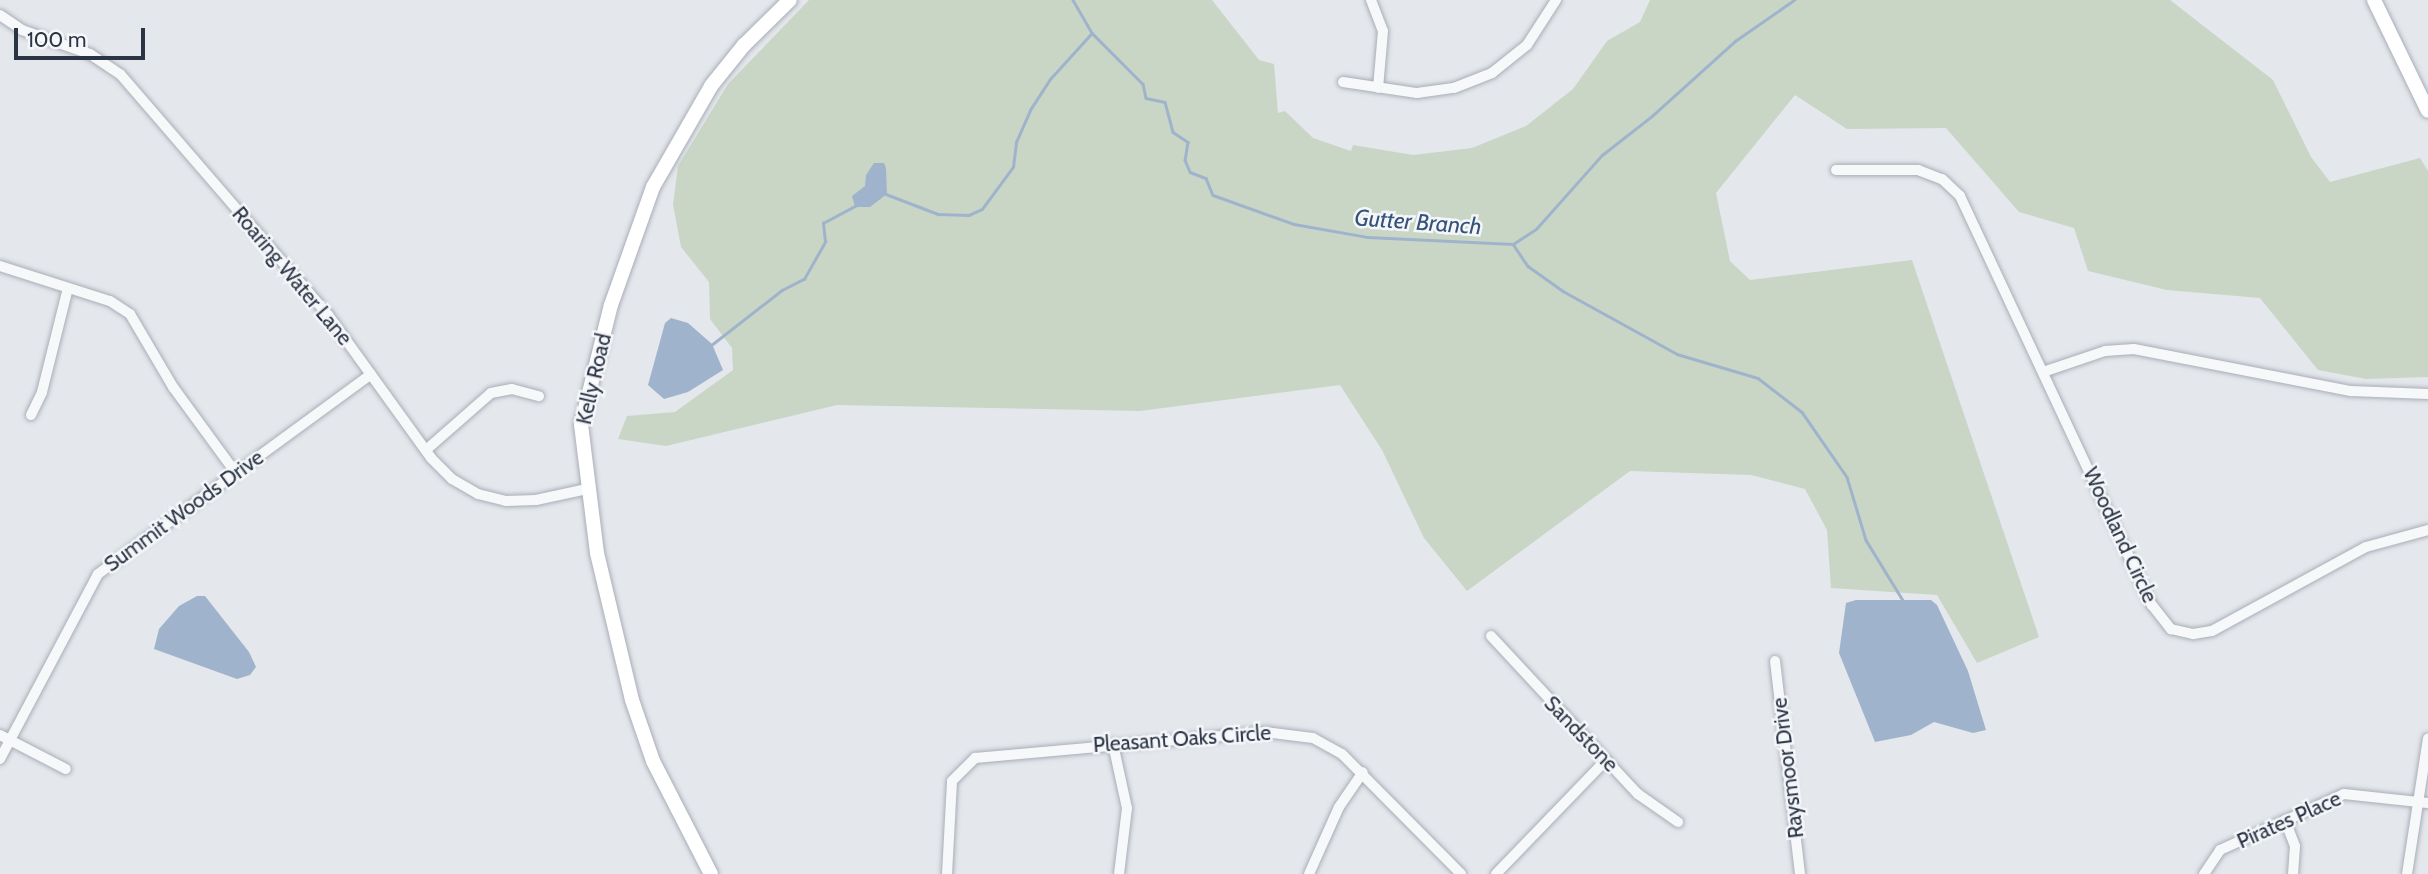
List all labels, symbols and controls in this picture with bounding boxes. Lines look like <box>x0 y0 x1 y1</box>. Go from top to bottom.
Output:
scale bar <box>18 14 149 58</box>
text: 100 m <box>27 27 86 52</box>
street label: Roaring Water Lane <box>227 202 357 350</box>
water label: Gutter Branch <box>1354 204 1482 240</box>
street label: Kelly Road <box>571 331 617 427</box>
street label: Summit Woods Drive <box>100 445 268 577</box>
street label: Woodland Circle <box>2078 463 2162 607</box>
street label: Sandstone <box>1539 691 1623 777</box>
street label: Raysmoor Drive <box>1767 696 1809 840</box>
street label: Pleasant Oaks Circle <box>1092 720 1272 758</box>
street label: Pirates Place <box>2233 786 2345 854</box>

